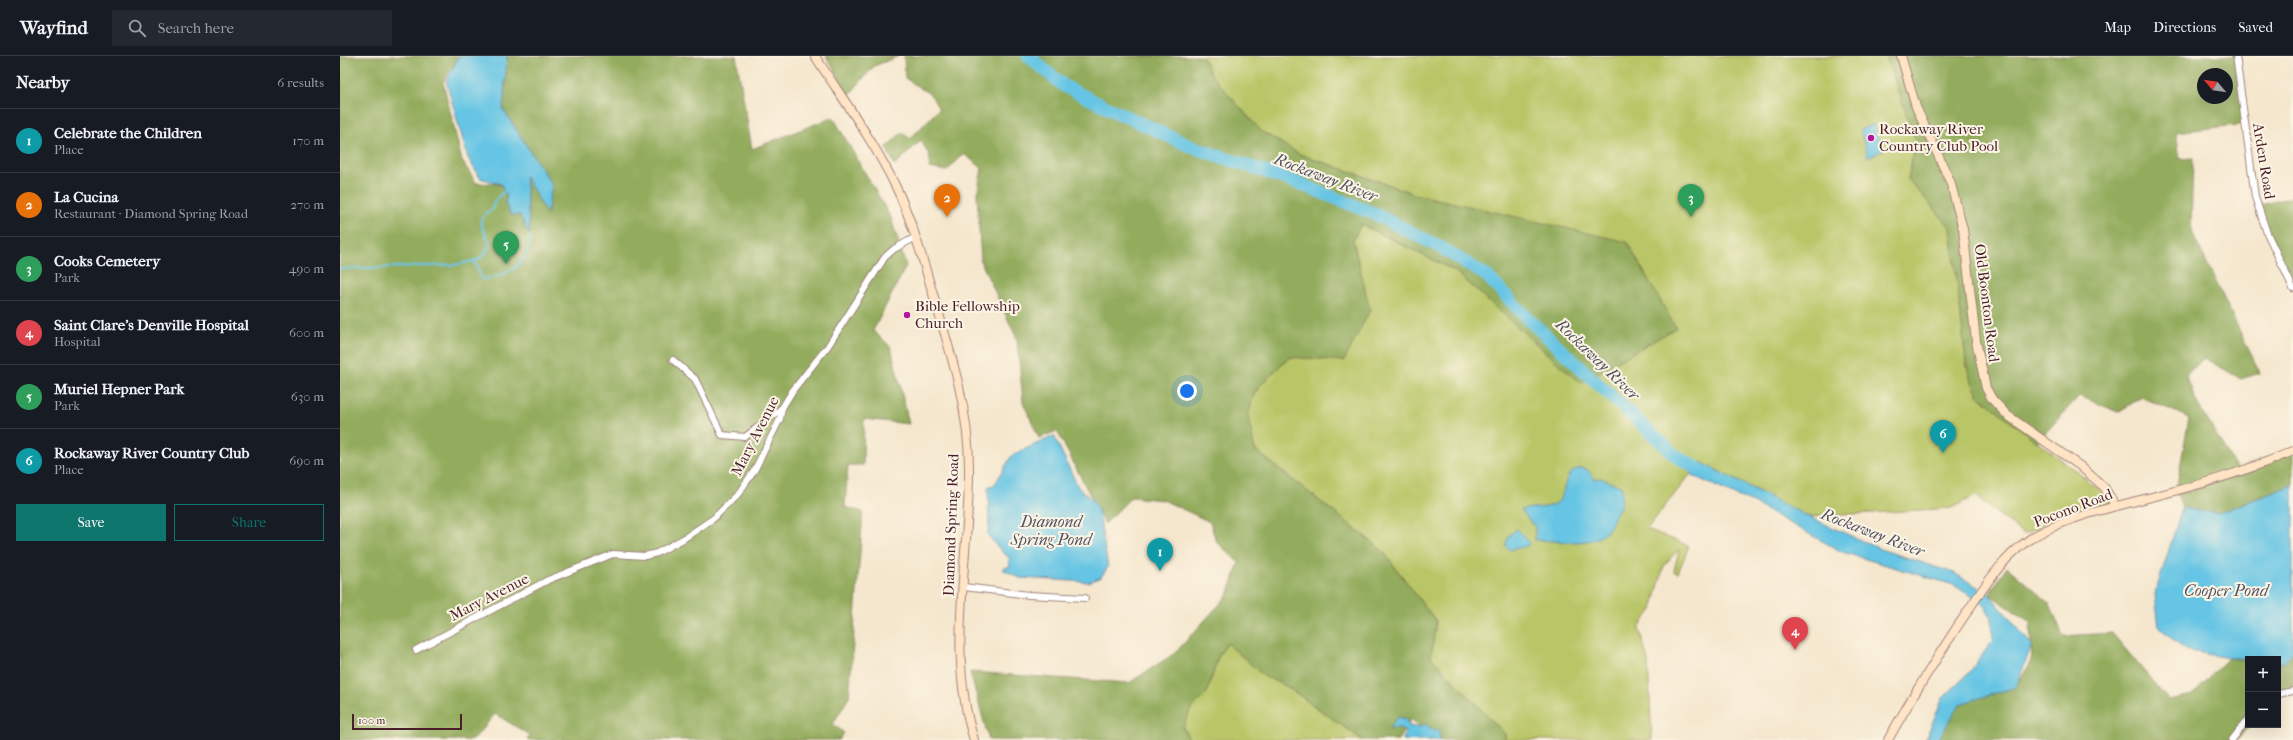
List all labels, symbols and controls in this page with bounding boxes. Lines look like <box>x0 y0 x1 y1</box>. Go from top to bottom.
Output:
search box <box>112 10 392 46</box>
text: Wayfind <box>20 17 88 39</box>
icon: search <box>126 17 148 39</box>
text: Search here <box>158 19 234 37</box>
text: Map <box>2104 19 2131 36</box>
text: Directions <box>2153 19 2216 36</box>
text: Saved <box>2238 19 2273 36</box>
north arrow <box>2197 68 2233 104</box>
text: Nearby <box>16 72 70 92</box>
text: 6 results <box>277 75 324 90</box>
place label: Rockaway River Country Club Pool <box>1879 120 1998 155</box>
street label: Arden Road <box>2249 121 2279 201</box>
text: Celebrate the Children <box>54 124 202 142</box>
text: 1 <box>27 133 31 148</box>
text: 170 m <box>292 133 324 148</box>
marker: Rockaway River Country Club Pool <box>1866 133 1876 143</box>
text: Place <box>54 142 84 157</box>
water label: Rockaway River <box>1271 149 1382 207</box>
pin: 2 <box>934 184 960 217</box>
pin: 3 <box>1678 184 1704 217</box>
text: La Cucina <box>54 188 118 206</box>
text: 2 <box>26 197 32 212</box>
text: 270 m <box>290 197 324 212</box>
text: Restaurant · Diamond Spring Road <box>54 206 248 221</box>
pin: 5 <box>493 231 519 264</box>
street label: Old Boonton Road <box>1971 243 2003 364</box>
text: Cooks Cemetery <box>54 252 160 270</box>
text: 3 <box>26 261 32 276</box>
text: 490 m <box>289 261 324 276</box>
text: Park <box>54 270 80 285</box>
place label: Bible Fellowship Church <box>915 297 1020 332</box>
marker: Bible Fellowship Church <box>902 310 912 320</box>
water label: Rockaway River <box>1551 314 1645 405</box>
text: Saint Clare's Denville Hospital <box>54 316 249 334</box>
text: 4 <box>25 325 33 340</box>
text: 600 m <box>289 325 324 340</box>
text: Hospital <box>54 334 101 349</box>
text: Muriel Hepner Park <box>54 380 184 398</box>
your location <box>1177 381 1197 401</box>
text: 5 <box>26 389 32 404</box>
text: 630 m <box>291 389 324 404</box>
street label: Mary Avenue <box>727 393 783 479</box>
text: Park <box>54 398 80 413</box>
pin: 6 <box>1930 420 1956 453</box>
text: Rockaway River Country Club <box>54 444 249 462</box>
text: 6 <box>25 453 33 468</box>
text: 690 m <box>289 453 324 468</box>
street label: Diamond Spring Road <box>940 453 963 597</box>
text: Place <box>54 462 84 477</box>
street label: Pocono Road <box>2031 484 2116 531</box>
button: Save <box>16 504 166 541</box>
button: Share <box>174 504 324 541</box>
water label: Rockaway River <box>1818 504 1929 562</box>
water label: Diamond Spring Pond <box>1010 512 1093 549</box>
pin: 1 <box>1147 538 1173 571</box>
street label: Mary Avenue <box>446 569 532 625</box>
water label: Cooper Pond <box>2184 581 2270 600</box>
pin: 4 <box>1782 617 1808 650</box>
map controls <box>2245 656 2281 728</box>
button: + <box>2245 656 2281 692</box>
button: − <box>2245 692 2281 728</box>
scale bar <box>352 712 462 731</box>
text: 100 m <box>358 714 386 727</box>

